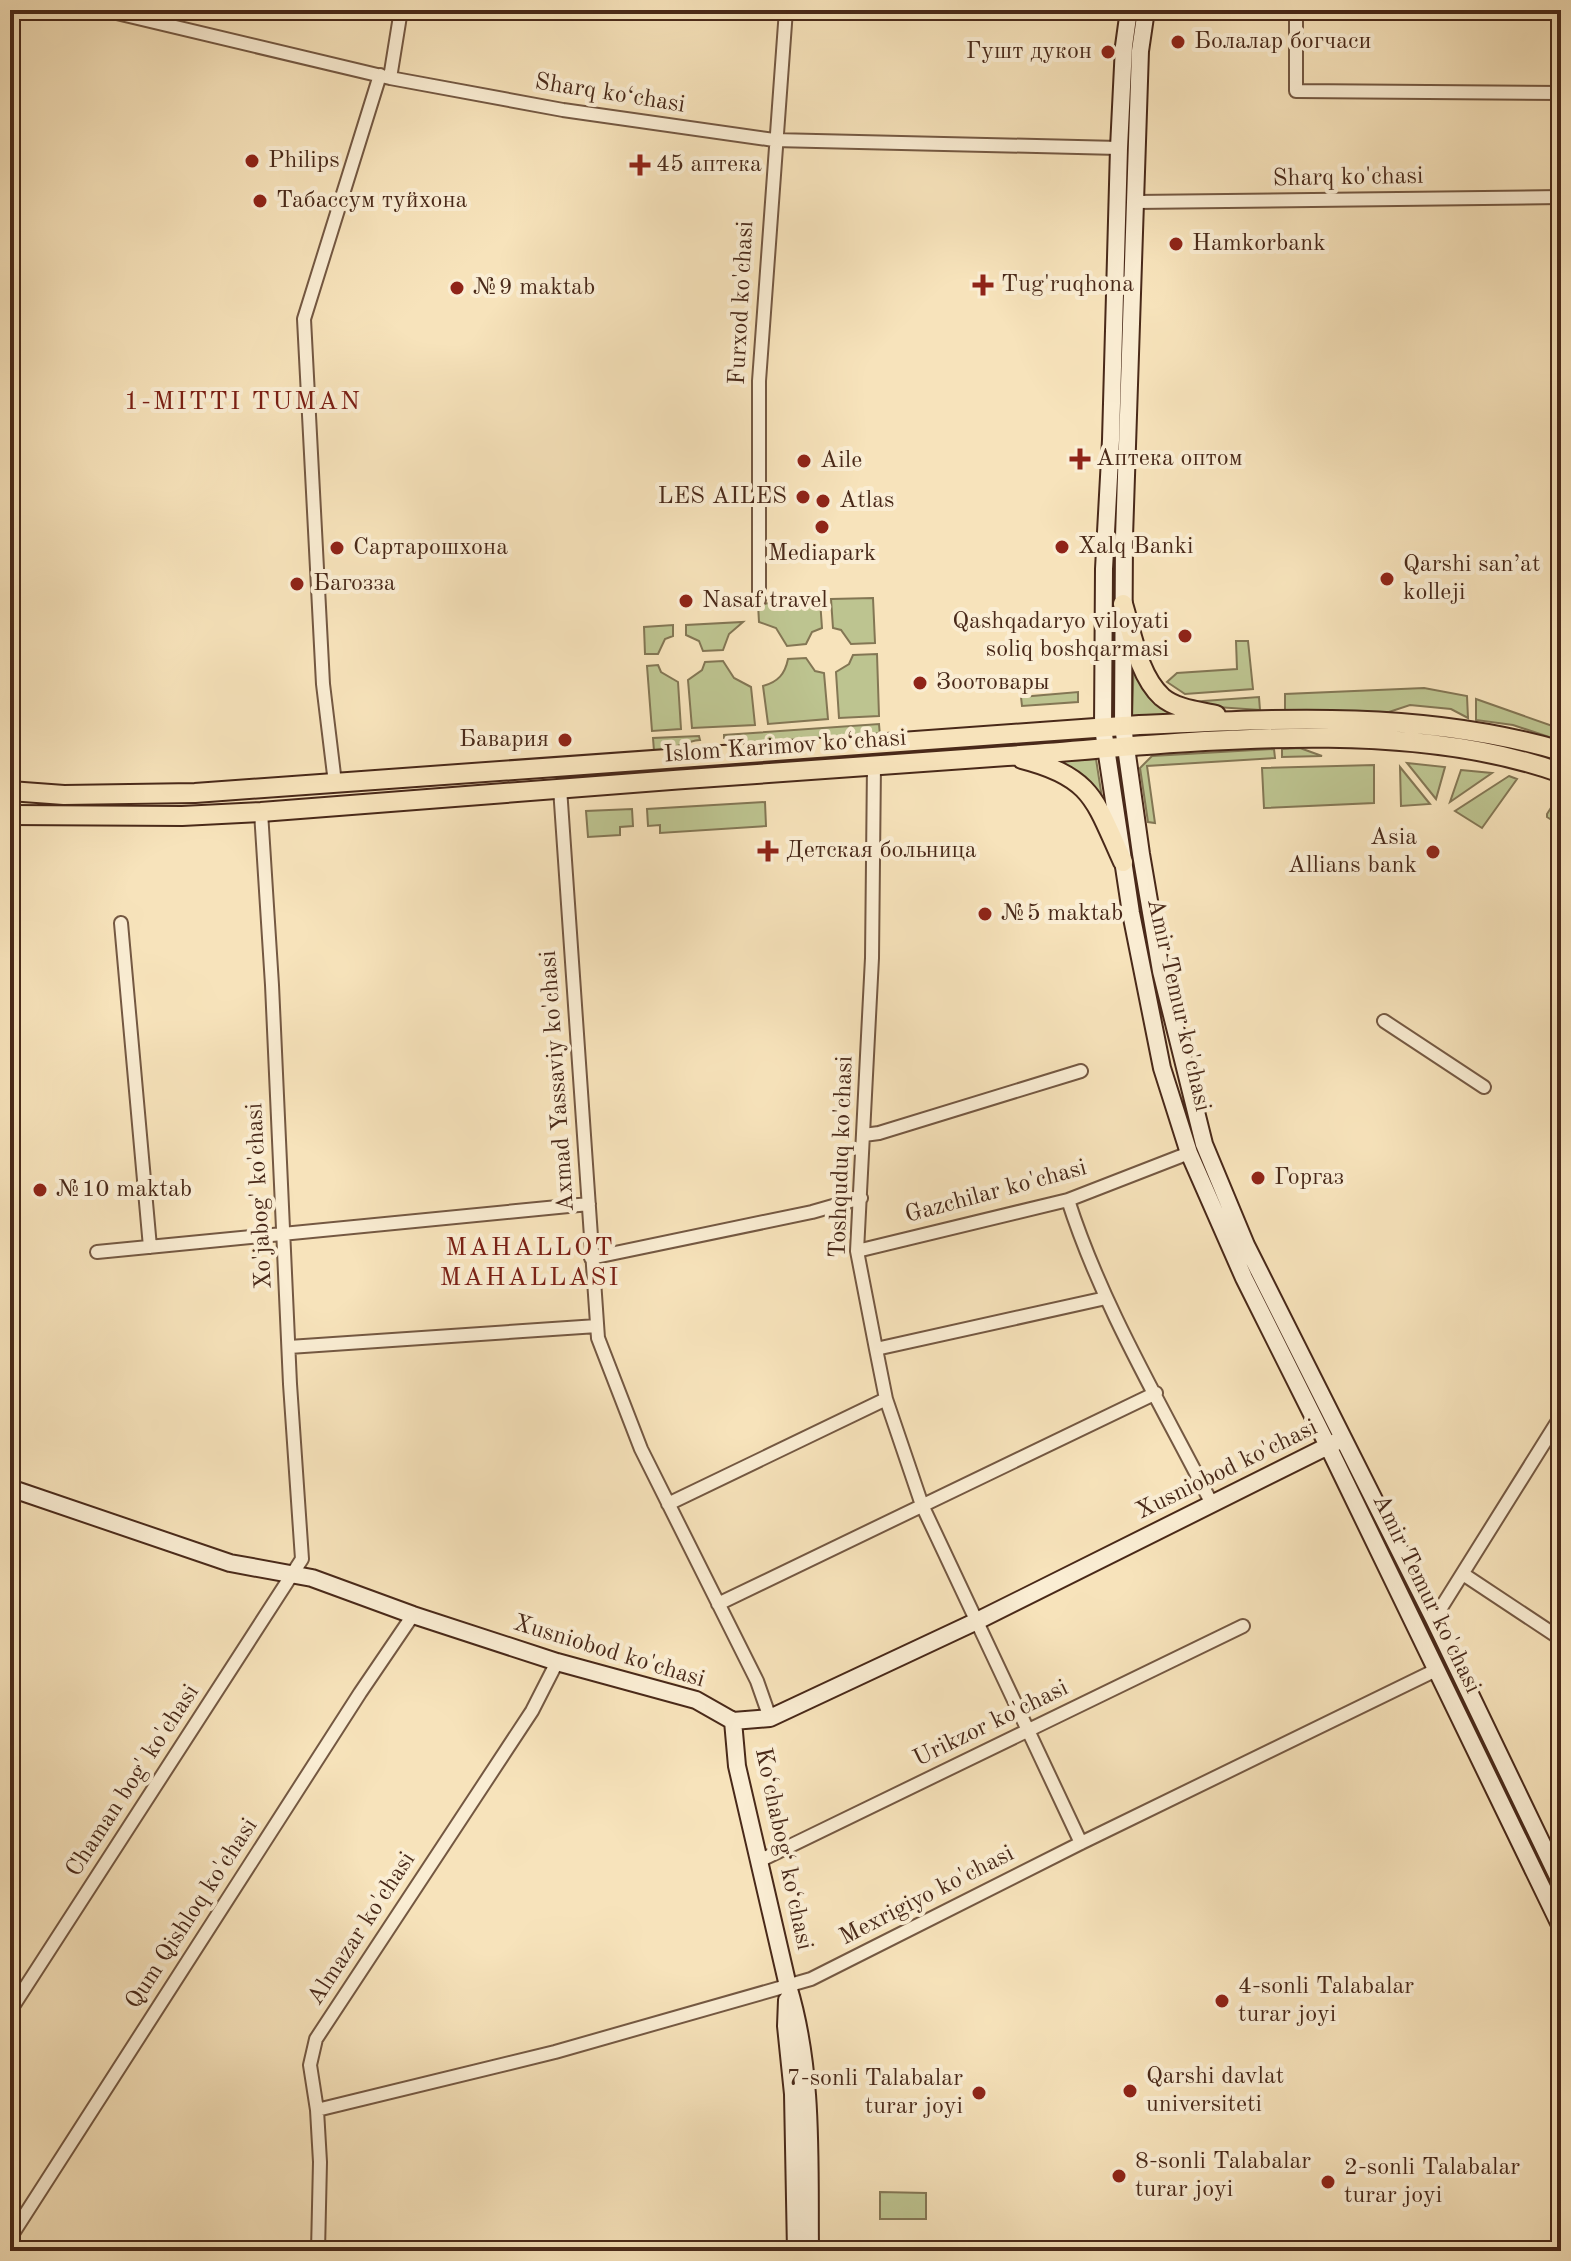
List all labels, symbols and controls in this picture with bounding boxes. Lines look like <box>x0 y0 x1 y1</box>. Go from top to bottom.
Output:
place label: Болалар богчаси <box>1194 30 1371 54</box>
marker: Болалар богчаси <box>1169 33 1187 51</box>
place label: Гушт дукон <box>966 40 1092 64</box>
marker: Гушт дукон <box>1099 43 1117 61</box>
street label: Sharq ko‘chasi <box>533 70 687 118</box>
place label: Philips <box>268 149 340 173</box>
marker: Philips <box>243 152 261 170</box>
place label: 45 аптека <box>656 153 762 177</box>
marker: 45 аптека <box>631 156 649 174</box>
street label: Sharq ko'chasi <box>1272 165 1424 191</box>
place label: Табассум туйхона <box>276 189 468 213</box>
marker: Табассум туйхона <box>251 192 269 210</box>
street label: Furxod ko'chasi <box>726 220 758 386</box>
place label: Hamkorbank <box>1192 232 1326 256</box>
marker: Hamkorbank <box>1167 235 1185 253</box>
place label: Tug'ruqhona <box>1001 273 1134 297</box>
marker: Tug'ruqhona <box>972 274 994 296</box>
place label: №9 maktab <box>473 276 595 300</box>
marker: №9 maktab <box>448 279 466 297</box>
district label: 1-MITTI TUMAN <box>124 389 362 415</box>
place label: Аптека оптом <box>1096 447 1243 471</box>
place label: Aile <box>820 449 862 473</box>
marker: Аптека оптом <box>1071 450 1089 468</box>
marker: Aile <box>795 452 813 470</box>
place label: LES AILES <box>657 485 787 509</box>
marker: LES AILES <box>794 488 812 506</box>
place label: Atlas <box>839 489 895 513</box>
marker: Atlas <box>814 492 832 510</box>
marker: Mediapark <box>813 518 831 536</box>
place label: Xalq Banki <box>1078 535 1193 559</box>
place label: Сартарошхона <box>353 536 508 560</box>
marker: Xalq Banki <box>1053 538 1071 556</box>
marker: Сартарошхона <box>328 539 346 557</box>
place label: Mediapark <box>768 542 876 566</box>
place label: Qarshi san’at kolleji <box>1403 553 1540 605</box>
marker: Qarshi san’at kolleji <box>1378 570 1396 588</box>
place label: Багозза <box>313 572 396 596</box>
marker: Багозза <box>288 575 306 593</box>
place label: Nasaf travel <box>702 589 828 613</box>
marker: Nasaf travel <box>677 592 695 610</box>
place label: Qashqadaryo viloyati soliq boshqarmasi <box>952 610 1169 662</box>
marker: Qashqadaryo viloyati soliq boshqarmasi <box>1176 627 1194 645</box>
place label: Зоотовары <box>936 671 1050 695</box>
marker: Зоотовары <box>911 674 929 692</box>
street label: Islom Karimov ko‘chasi <box>663 727 907 767</box>
place label: Бавария <box>459 728 549 752</box>
marker: Бавария <box>556 731 574 749</box>
place label: Asia Allians bank <box>1288 826 1417 878</box>
place label: Детская больница <box>786 839 977 863</box>
marker: Детская больница <box>757 840 779 862</box>
marker: Asia Allians bank <box>1424 843 1442 861</box>
street label: Amir Temur ko'chasi <box>1142 896 1214 1114</box>
place label: №5 maktab <box>1001 902 1123 926</box>
marker: №5 maktab <box>976 905 994 923</box>
street label: Axmad Yassaviy ko'chasi <box>537 950 579 1212</box>
street label: Toshquduq ko'chasi <box>826 1056 858 1258</box>
street label: Xo'jabog' ko'chasi <box>243 1102 277 1290</box>
street label: Gazchilar ko'chasi <box>903 1156 1089 1228</box>
place label: Горгаз <box>1274 1166 1344 1190</box>
marker: Горгаз <box>1249 1169 1267 1187</box>
place label: №10 maktab <box>56 1178 192 1202</box>
marker: №10 maktab <box>31 1181 49 1199</box>
district label: MAHALLOT MAHALLASI <box>439 1235 621 1291</box>
street label: Xusniobod ko'chasi <box>1133 1416 1321 1524</box>
street label: Amir Temur ko'chasi <box>1367 1491 1485 1697</box>
street label: Xusniobod ko'chasi <box>511 1612 707 1692</box>
street label: Urikzor ko'chasi <box>910 1676 1072 1772</box>
street label: Chaman bog' ko'chasi <box>62 1681 204 1881</box>
street label: Ko‘chabog‘ ko‘chasi <box>750 1746 816 1952</box>
street label: Qum Qishloq ko'chasi <box>122 1814 262 2014</box>
street label: Mexrigiyo ko'chasi <box>836 1842 1018 1950</box>
street label: Almazar ko'chasi <box>304 1848 420 2010</box>
place label: 4-sonli Talabalar turar joyi <box>1238 1975 1414 2027</box>
marker: 4-sonli Talabalar turar joyi <box>1213 1992 1231 2010</box>
place label: Qarshi davlat universiteti <box>1146 2065 1284 2117</box>
place label: 7-sonli Talabalar turar joyi <box>787 2067 963 2119</box>
marker: Qarshi davlat universiteti <box>1121 2082 1139 2100</box>
marker: 7-sonli Talabalar turar joyi <box>970 2084 988 2102</box>
place label: 8-sonli Talabalar turar joyi <box>1135 2150 1311 2202</box>
place label: 2-sonli Talabalar turar joyi <box>1344 2156 1520 2208</box>
marker: 8-sonli Talabalar turar joyi <box>1110 2167 1128 2185</box>
marker: 2-sonli Talabalar turar joyi <box>1319 2173 1337 2191</box>

